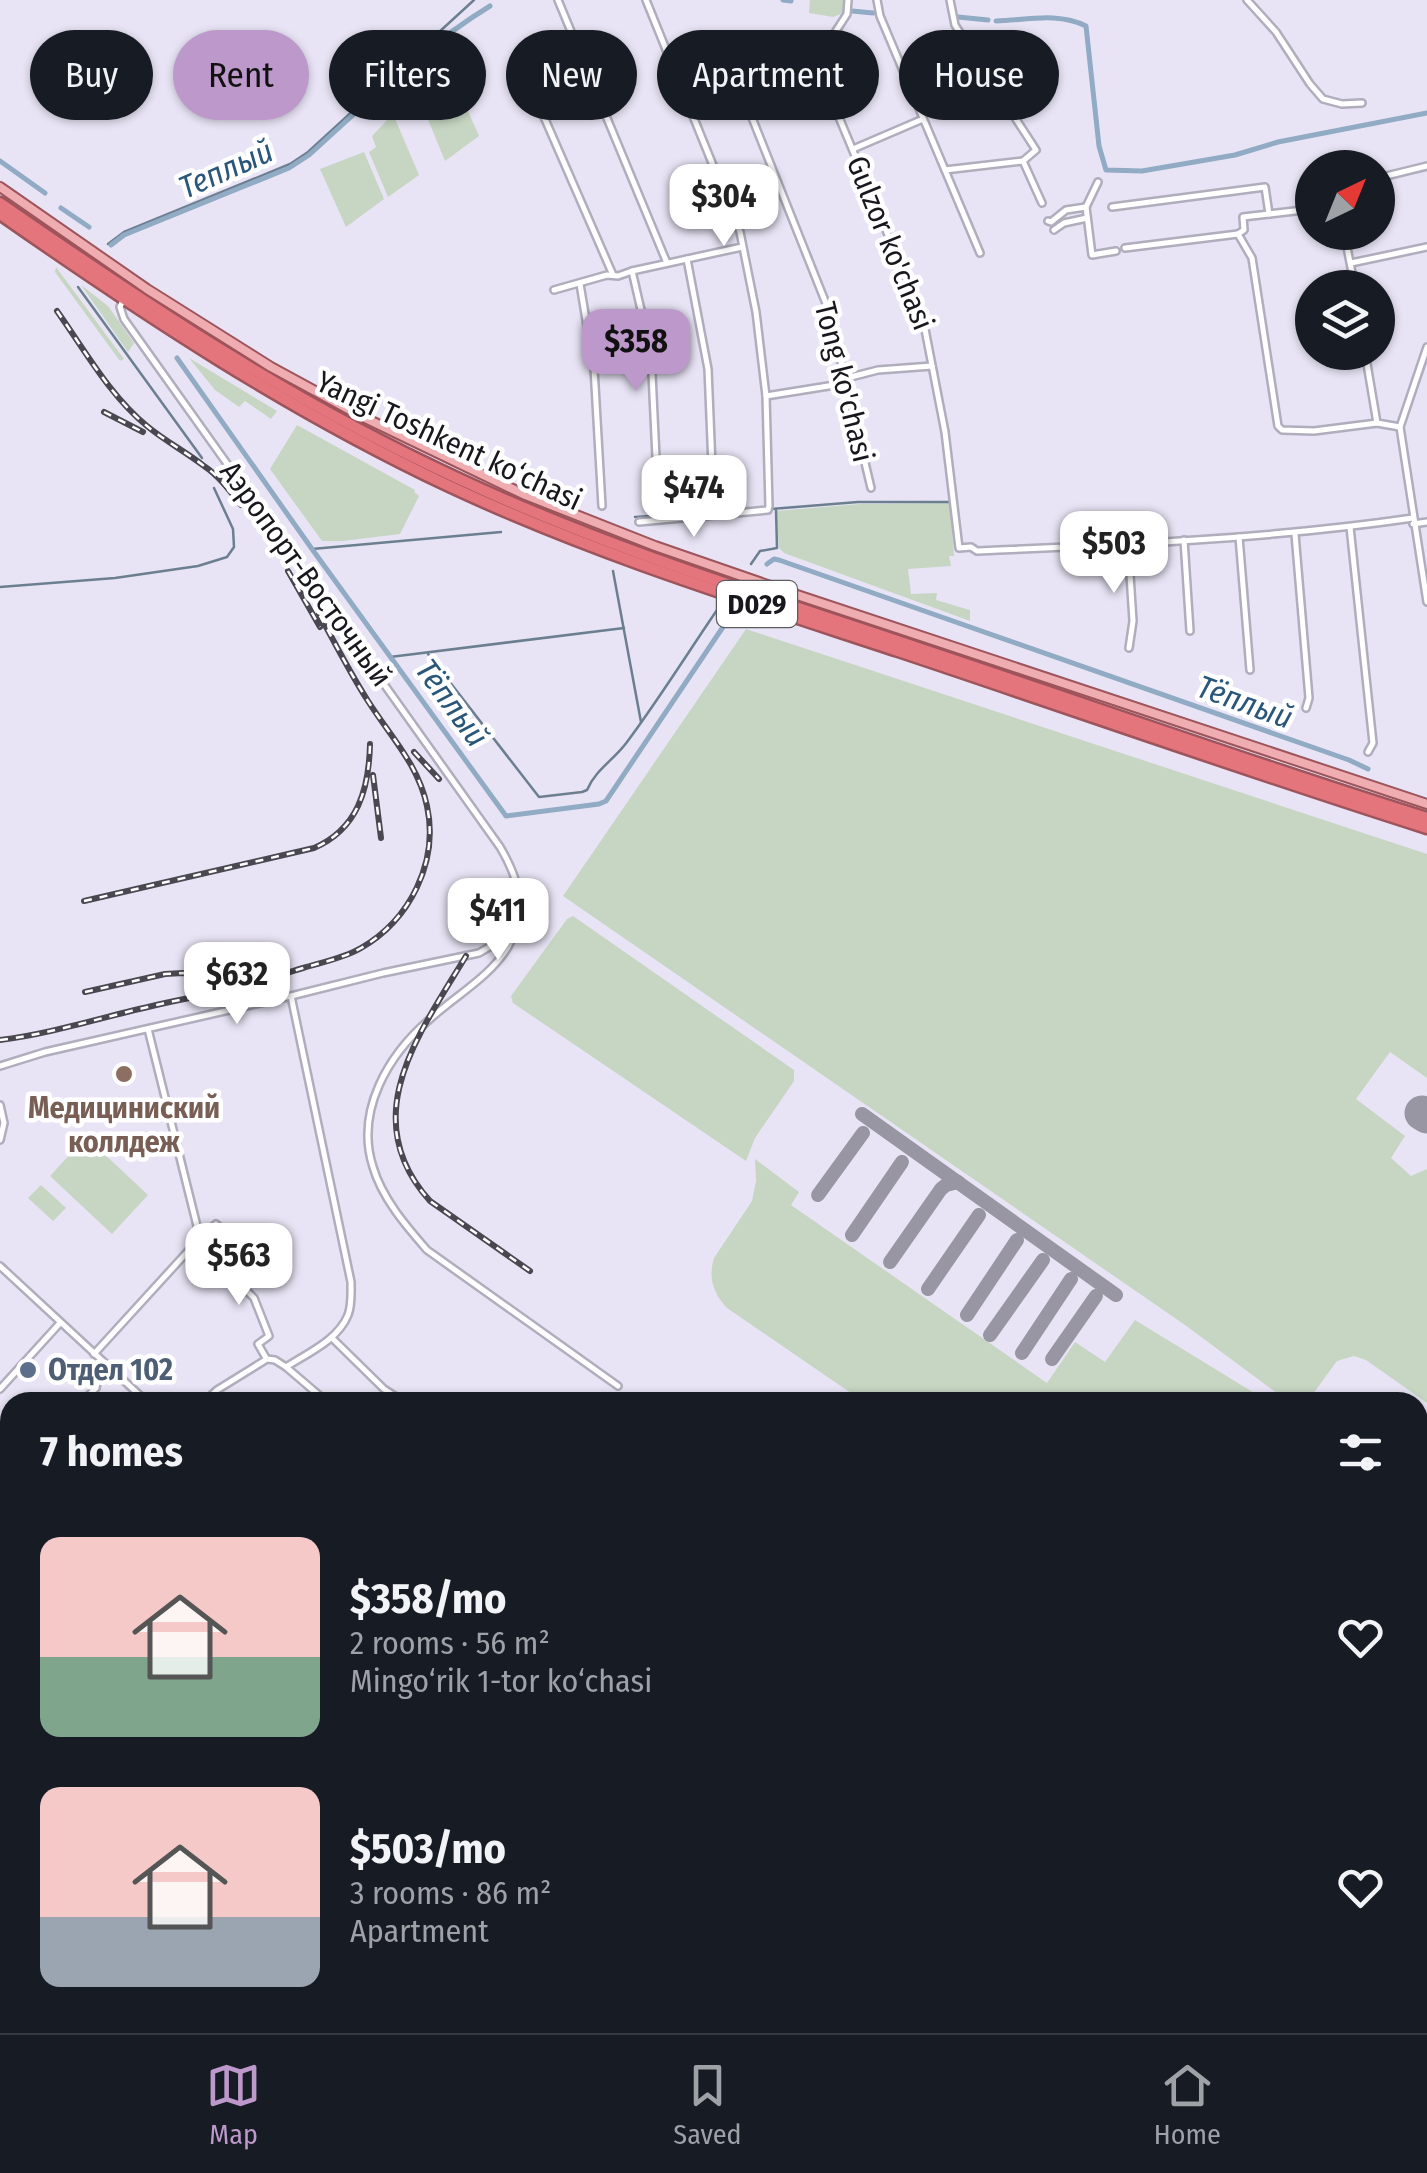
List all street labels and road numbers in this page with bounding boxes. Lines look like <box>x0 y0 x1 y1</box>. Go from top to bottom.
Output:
street label: Gulzor ko'chasi <box>839 151 941 335</box>
street label: Tong ko'chasi <box>807 298 881 466</box>
street label: Yangi Toshkent ko‘chasi <box>311 364 587 518</box>
street label: Аэропорт-Восточный <box>212 454 400 694</box>
road number: D029 <box>717 581 797 627</box>

